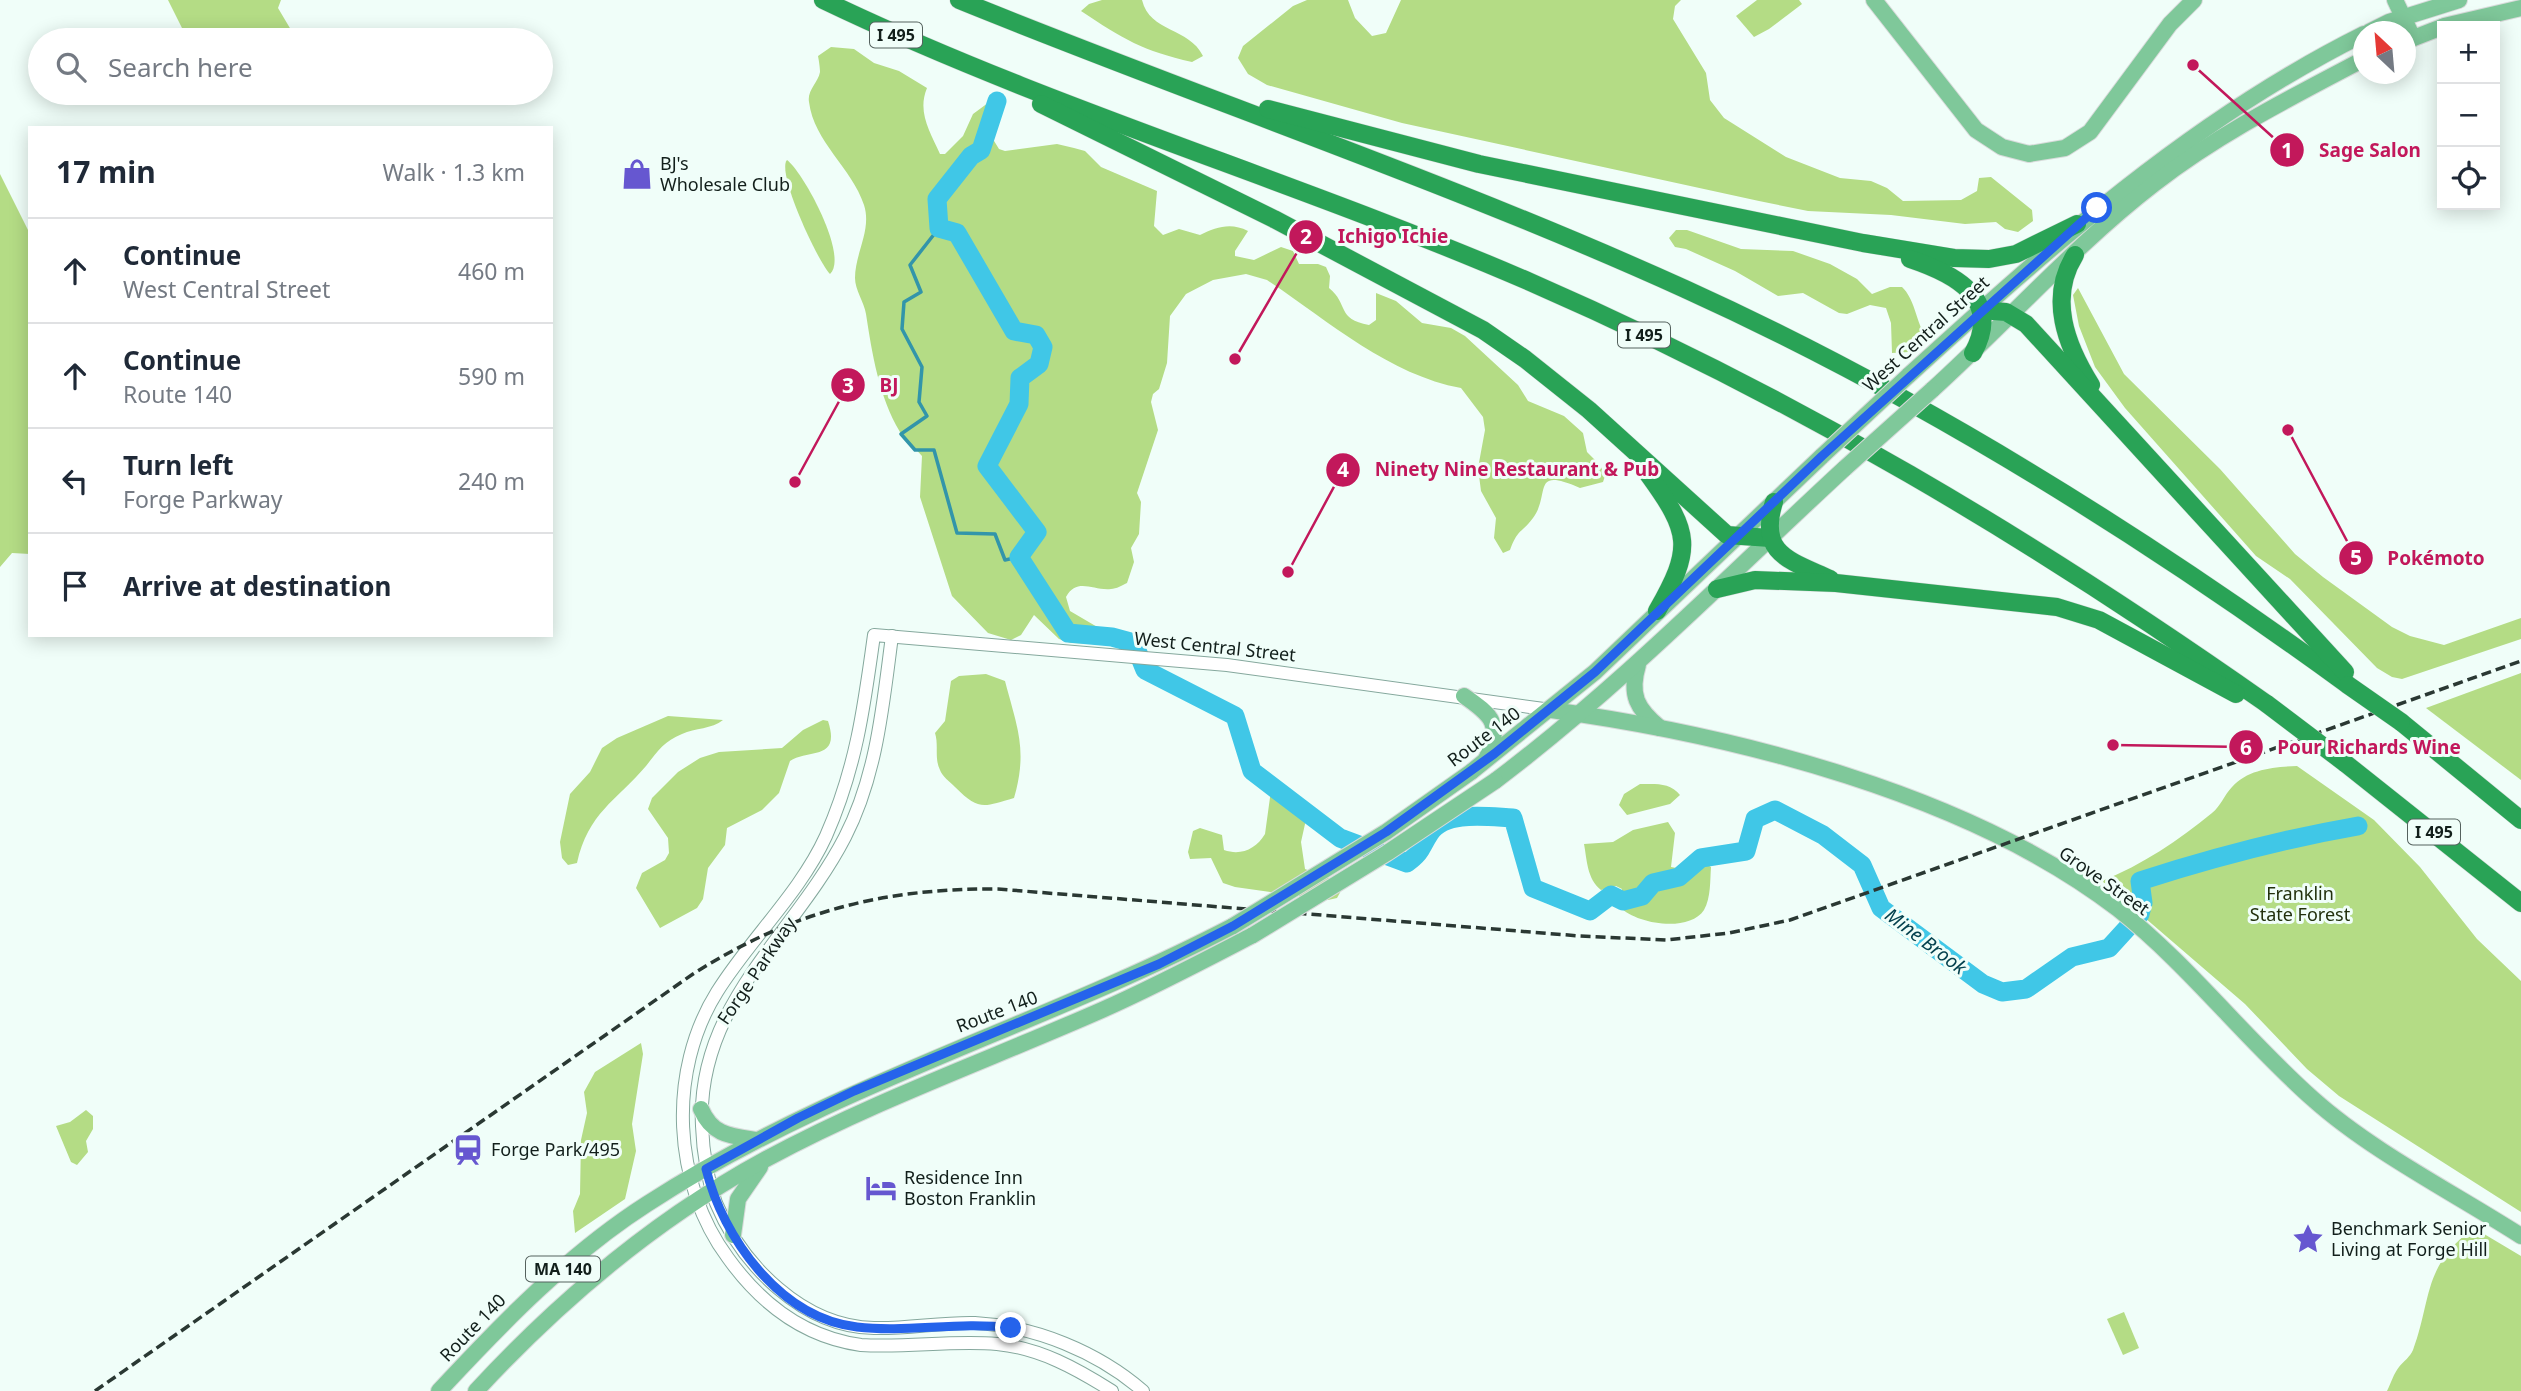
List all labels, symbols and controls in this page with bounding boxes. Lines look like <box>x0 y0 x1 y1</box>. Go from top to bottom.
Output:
north arrow <box>2353 21 2416 84</box>
map controls <box>2437 21 2500 210</box>
button: + <box>2437 21 2500 84</box>
road number: I 495 <box>870 22 922 48</box>
search box <box>28 28 553 105</box>
icon: search <box>52 48 90 86</box>
text: Search here <box>108 49 253 85</box>
button: − <box>2437 84 2500 147</box>
callout: Sage Salon <box>2270 130 2435 170</box>
text: 1 <box>2281 136 2293 164</box>
text: Sage Salon <box>2319 137 2421 163</box>
button: locate <box>2437 147 2500 210</box>
text: 17 min <box>56 151 156 192</box>
place label: BJ's Wholesale Club <box>660 151 790 196</box>
text: Walk · 1.3 km <box>383 156 525 188</box>
shop icon: BJ's Wholesale Club <box>620 157 654 191</box>
route start <box>2081 192 2112 223</box>
callout: Ichigo Ichie <box>1289 217 1462 257</box>
text: 2 <box>1300 222 1312 250</box>
text: Ichigo Ichie <box>1338 223 1448 249</box>
text: Continue <box>123 237 241 273</box>
icon: ahead <box>56 252 94 290</box>
text: 460 m <box>458 255 525 287</box>
street label: West Central Street <box>1857 270 1994 396</box>
text: West Central Street <box>123 273 330 305</box>
road number: I 495 <box>1618 322 1670 348</box>
text: Continue <box>123 342 241 378</box>
icon: ahead <box>56 357 94 395</box>
text: 590 m <box>458 360 525 392</box>
callout: BJ <box>830 365 912 405</box>
text: 3 <box>842 371 854 399</box>
text: BJ <box>880 372 898 398</box>
text: Route 140 <box>123 378 232 410</box>
text: Turn left <box>123 447 234 483</box>
callout: Ninety Nine Restaurant & Pub <box>1326 450 1673 490</box>
text: 4 <box>1337 455 1349 483</box>
text: Ninety Nine Restaurant & Pub <box>1375 456 1659 482</box>
icon: left <box>56 462 94 500</box>
text: 240 m <box>458 465 525 497</box>
text: Forge Parkway <box>123 483 283 515</box>
callout: Pokémoto <box>2339 538 2499 578</box>
text: 5 <box>2350 543 2362 571</box>
text: Pokémoto <box>2387 545 2485 571</box>
icon: arrive <box>56 567 94 605</box>
text: Arrive at destination <box>123 568 392 604</box>
street label: West Central Street <box>1133 626 1298 666</box>
street label: Route 140 <box>1442 701 1525 771</box>
callout: Pour Richards Wine <box>2229 727 2475 767</box>
text: 6 <box>2240 733 2252 761</box>
text: Pour Richards Wine <box>2277 734 2461 760</box>
road number: I 495 <box>2408 820 2460 845</box>
street label: Grove Street <box>2055 840 2155 920</box>
park label: Franklin State Forest <box>2250 881 2351 926</box>
water label: Mine Brook <box>1880 902 1973 981</box>
street label: Forge Parkway <box>711 911 801 1029</box>
street label: Route 140 <box>952 985 1041 1038</box>
station icon: Forge Park/495 <box>451 1133 485 1167</box>
place label: Forge Park/495 <box>491 1137 620 1161</box>
place label: Residence Inn Boston Franklin <box>904 1165 1036 1210</box>
hotel icon: Residence Inn Boston Franklin <box>864 1171 898 1205</box>
place label: Benchmark Senior Living at Forge Hill <box>2331 1216 2488 1261</box>
place icon: Benchmark Senior Living at Forge Hill <box>2291 1222 2325 1256</box>
road number: MA 140 <box>526 1256 600 1282</box>
street label: Route 140 <box>434 1288 511 1366</box>
route end <box>995 1312 1026 1343</box>

